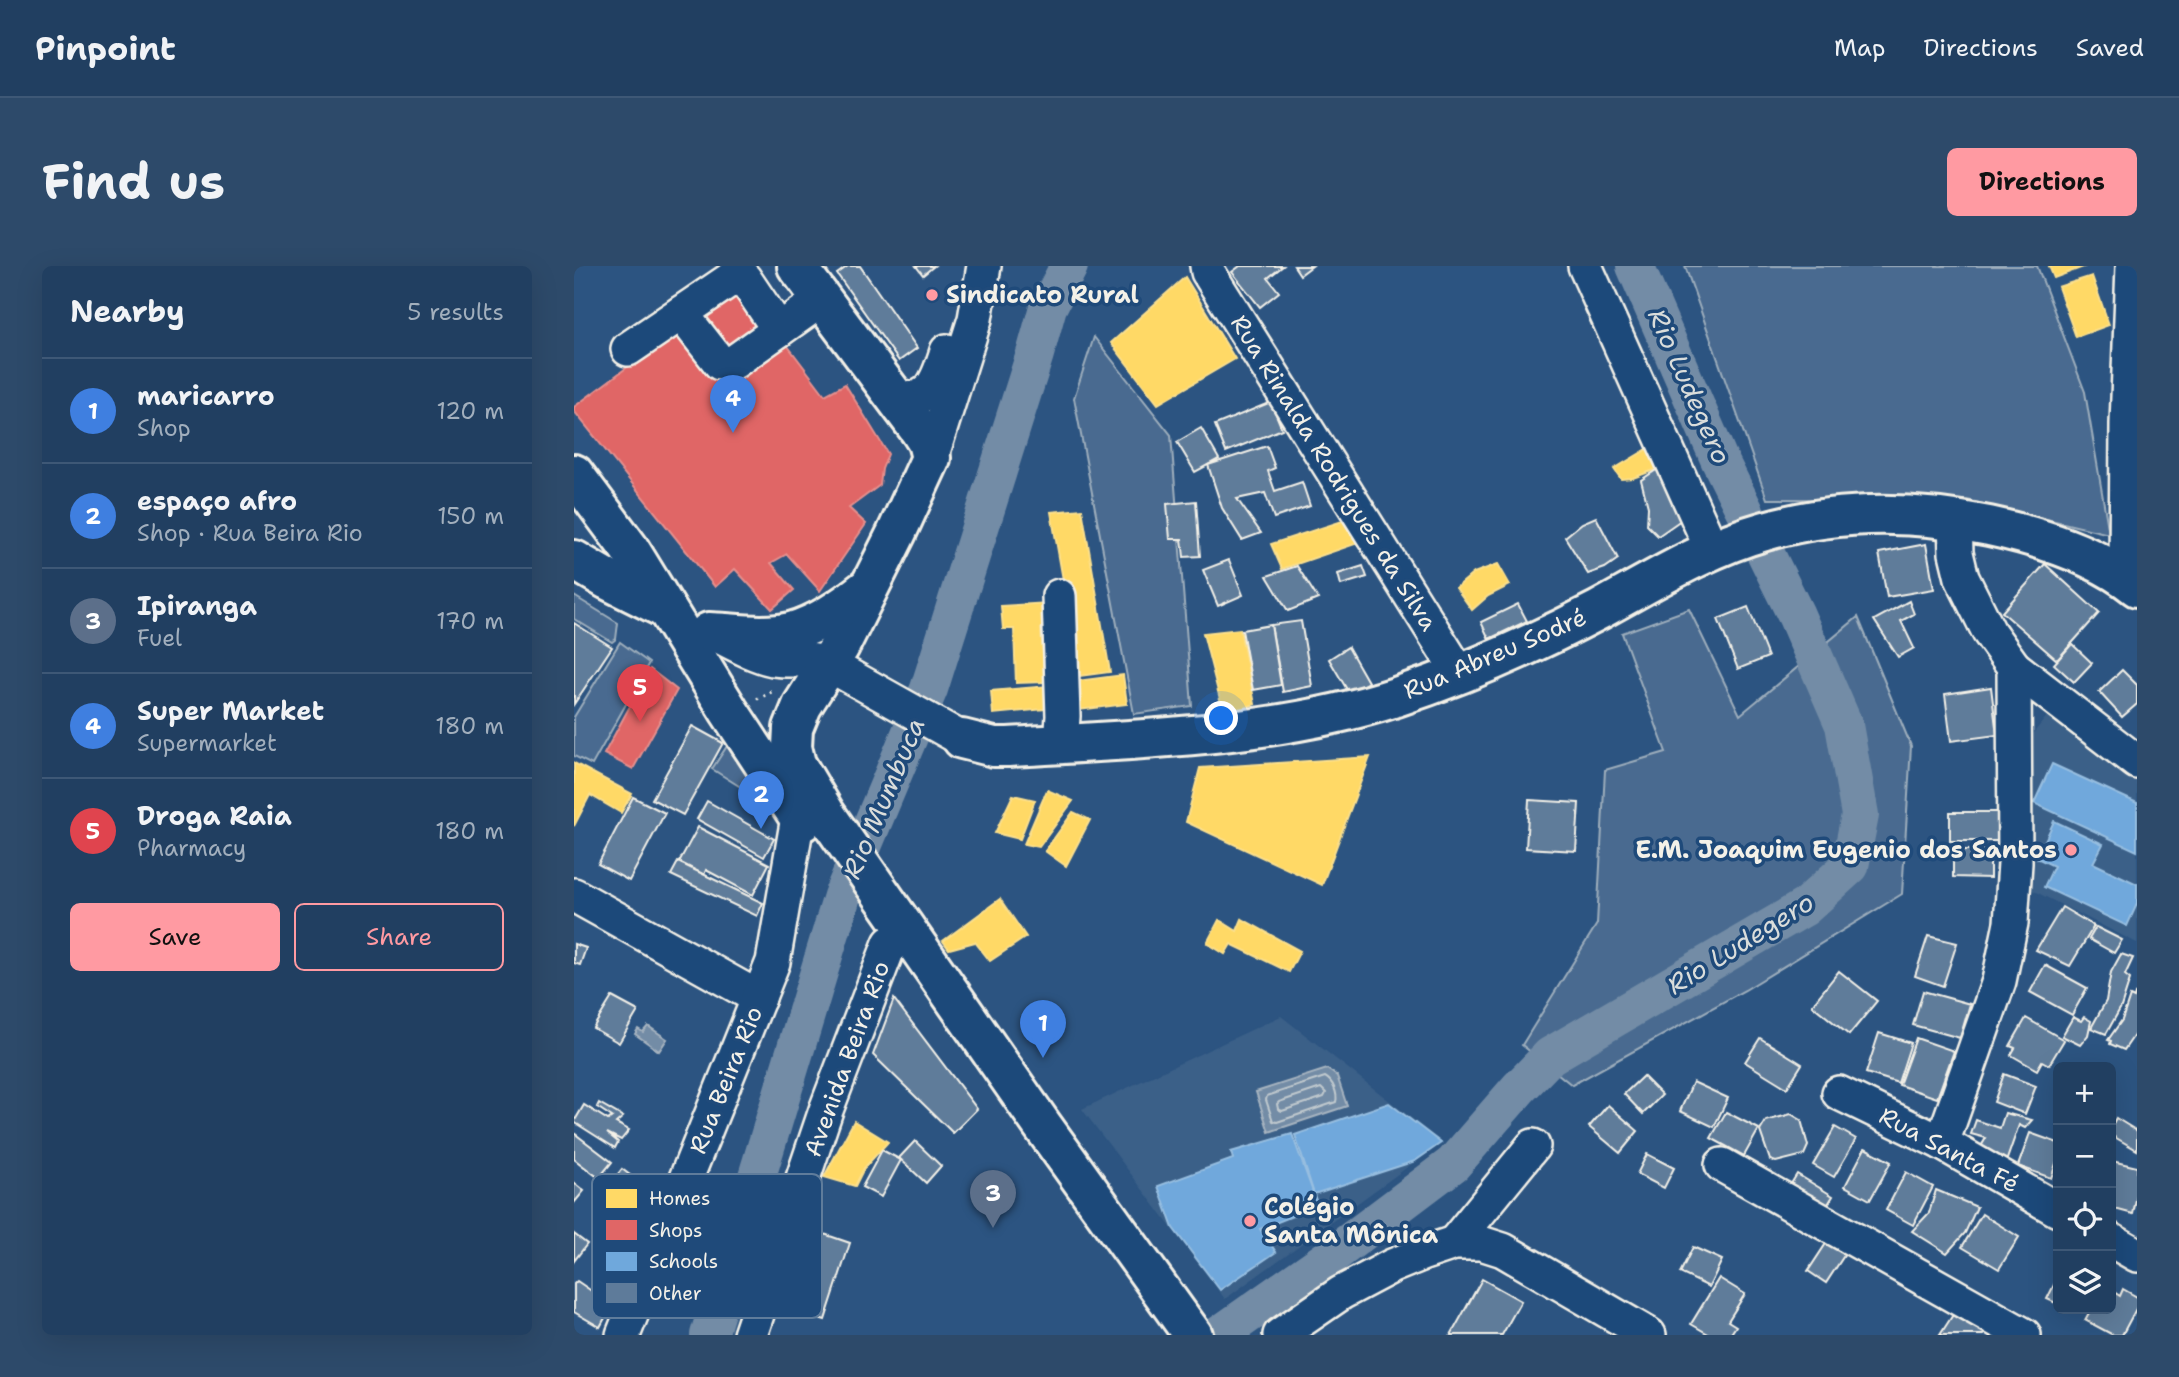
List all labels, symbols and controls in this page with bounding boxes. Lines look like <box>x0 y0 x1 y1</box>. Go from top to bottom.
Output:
text: Pinpoint <box>35 26 176 71</box>
text: Map <box>1834 32 1885 64</box>
text: Directions <box>1923 32 2038 64</box>
text: Saved <box>2076 32 2144 64</box>
button: Directions <box>1947 148 2137 216</box>
text: Find us <box>42 149 225 215</box>
place label: Sindicato Rural <box>946 279 1139 311</box>
marker: Sindicato Rural <box>924 287 940 303</box>
text: Nearby <box>70 291 185 332</box>
text: 5 results <box>407 297 504 327</box>
water label: Rio Ludegero <box>1640 303 1740 469</box>
street label: Rua Rinalda Rodrigues da Silva <box>1223 309 1445 637</box>
pin: 4 <box>710 375 756 433</box>
text: maricarro <box>137 378 275 413</box>
text: 1 <box>88 396 98 426</box>
text: 120 m <box>436 396 504 426</box>
text: Shop <box>137 413 191 443</box>
text: espaço afro <box>137 483 297 518</box>
text: 2 <box>85 501 101 531</box>
text: 150 m <box>437 501 504 531</box>
text: Shop · Rua Beira Rio <box>137 518 363 548</box>
text: Ipiranga <box>137 588 257 623</box>
street label: Rua Abreu Sodré <box>1399 601 1591 707</box>
text: 3 <box>85 606 101 636</box>
text: 170 m <box>436 606 504 636</box>
text: Fuel <box>137 623 182 653</box>
pin: 5 <box>617 664 663 722</box>
text: Super Market <box>137 693 324 728</box>
your location <box>1204 701 1238 735</box>
text: 4 <box>85 711 101 741</box>
text: 180 m <box>435 711 504 741</box>
water label: Rio Mumbuca <box>833 712 933 884</box>
text: Supermarket <box>137 728 277 758</box>
pin: 2 <box>738 771 784 829</box>
text: Droga Raia <box>137 798 292 833</box>
text: 5 <box>86 816 100 846</box>
text: 180 m <box>435 816 504 846</box>
text: Pharmacy <box>137 833 246 863</box>
place label: E.M. Joaquim Eugenio dos Santos <box>1635 834 2057 866</box>
marker: E.M. Joaquim Eugenio dos Santos <box>2063 842 2079 858</box>
water label: Rio Ludegero <box>1660 884 1820 1002</box>
button: Save <box>70 903 280 971</box>
button: Share <box>294 903 504 971</box>
street label: Avenida Beira Rio <box>797 957 897 1161</box>
pin: 1 <box>1020 1000 1066 1058</box>
street label: Rua Beira Rio <box>682 1001 770 1159</box>
map controls <box>2053 1062 2116 1314</box>
button: + <box>2053 1062 2116 1125</box>
street label: Rua Santa Fé <box>1873 1100 2025 1200</box>
button: − <box>2053 1125 2116 1188</box>
pin: 3 <box>970 1170 1016 1228</box>
legend <box>592 1174 822 1318</box>
text: Homes <box>649 1186 710 1211</box>
button: locate <box>2053 1188 2116 1251</box>
place label: Colégio Santa Mônica <box>1264 1191 1439 1251</box>
marker: Colégio Santa Mônica <box>1242 1213 1258 1229</box>
text: Shops <box>649 1218 703 1243</box>
text: Schools <box>649 1249 718 1274</box>
button: layers <box>2053 1251 2116 1314</box>
text: Other <box>649 1281 702 1306</box>

